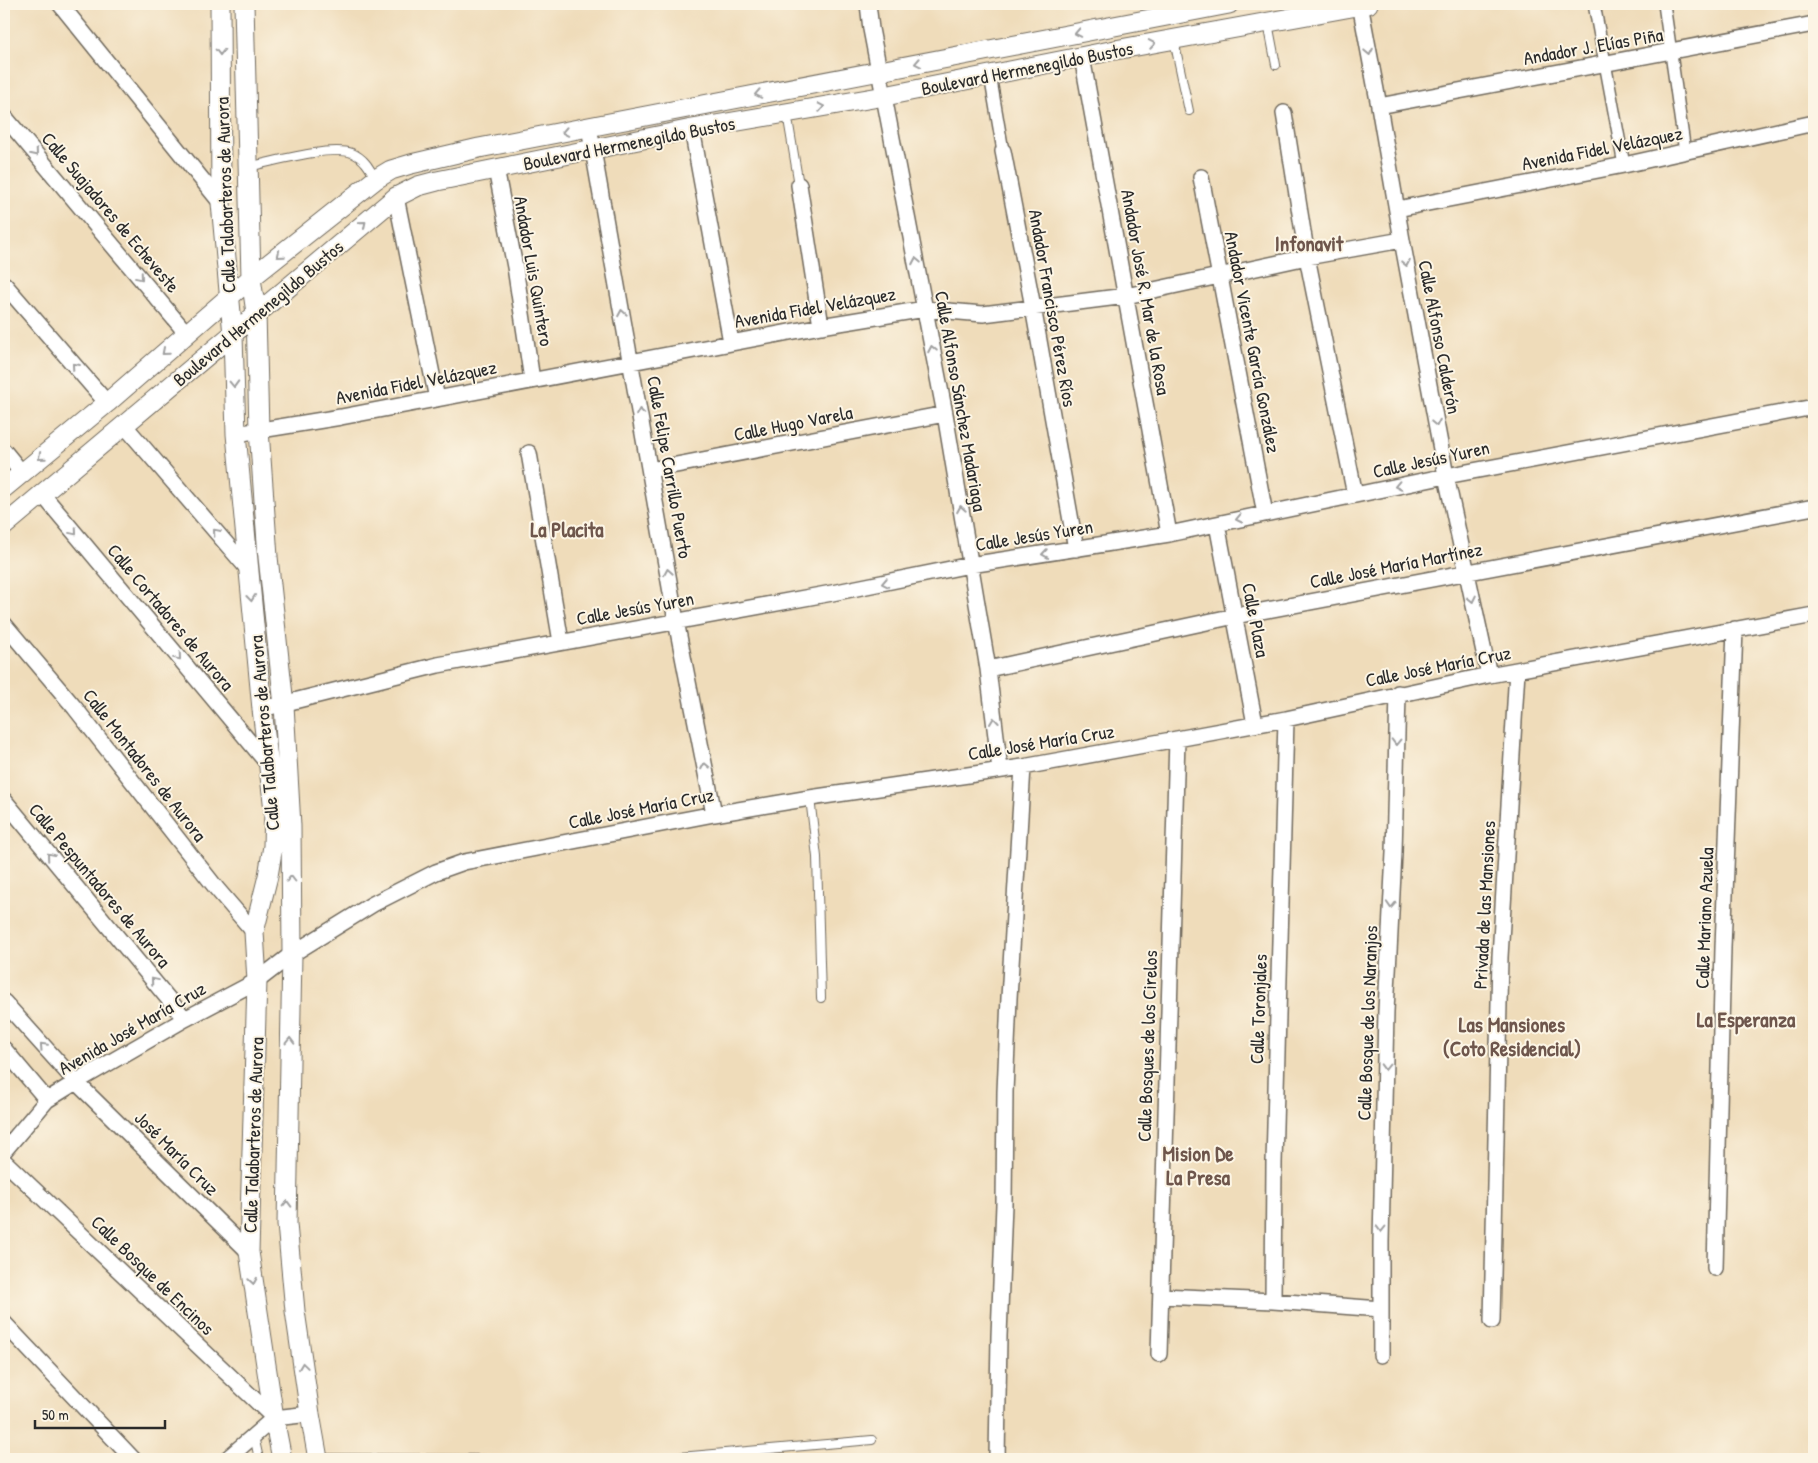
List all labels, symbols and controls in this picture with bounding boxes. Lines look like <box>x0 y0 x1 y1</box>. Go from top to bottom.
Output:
street label: Andador J. Elías Piña <box>1521 21 1665 71</box>
one-way arrow <box>1073 27 1082 37</box>
street label: Boulevard Hermenegildo Bustos <box>919 35 1135 101</box>
one-way arrow <box>1148 40 1157 50</box>
one-way arrow <box>1363 47 1374 56</box>
one-way arrow <box>215 49 225 57</box>
one-way arrow <box>913 57 922 67</box>
one-way arrow <box>754 88 763 99</box>
street label: Calle Talabarteros de Aurora <box>209 96 241 293</box>
one-way arrow <box>816 103 825 113</box>
street label: Boulevard Hermenegildo Bustos <box>521 110 737 176</box>
street label: Avenida Fidel Velázquez <box>1519 120 1685 176</box>
street label: Calle Suajadores de Echeveste <box>36 126 186 298</box>
one-way arrow <box>560 126 569 136</box>
one-way arrow <box>29 147 38 156</box>
street label: Andador José R. Mar de la Rosa <box>1115 187 1177 397</box>
street label: Andador Luis Quintero <box>508 194 560 348</box>
street label: Andador Francisco Pérez Ríos <box>1023 207 1083 409</box>
one-way arrow <box>358 221 367 230</box>
street label: Andador Vicente García González <box>1219 229 1287 455</box>
district label: Infonavit <box>1275 229 1344 258</box>
street label: Boulevard Hermenegildo Bustos <box>167 234 349 392</box>
one-way arrow <box>277 250 286 259</box>
one-way arrow <box>911 257 921 266</box>
street label: Calle Alfonso Calderón <box>1412 258 1468 416</box>
one-way arrow <box>1400 259 1411 268</box>
one-way arrow <box>134 272 143 281</box>
street label: Avenida Fidel Velázquez <box>732 280 898 334</box>
street label: Calle Alfonso Sánchez Madariaga <box>929 289 993 514</box>
one-way arrow <box>618 309 628 318</box>
one-way arrow <box>928 344 938 353</box>
one-way arrow <box>162 347 171 356</box>
street label: Avenida Fidel Velázquez <box>333 354 499 410</box>
one-way arrow <box>72 363 81 372</box>
street label: Calle Felipe Carrillo Puerto <box>641 374 699 561</box>
one-way arrow <box>229 380 240 388</box>
street label: Calle Hugo Varela <box>731 399 855 447</box>
one-way arrow <box>635 407 645 416</box>
one-way arrow <box>1430 419 1441 428</box>
street label: Calle Jesús Yuren <box>1370 434 1492 484</box>
one-way arrow <box>38 451 47 460</box>
one-way arrow <box>1394 480 1403 491</box>
one-way arrow <box>956 504 966 513</box>
street label: Calle Jesús Yuren <box>973 513 1095 557</box>
one-way arrow <box>1235 514 1244 524</box>
district label: La Placita <box>530 515 604 544</box>
one-way arrow <box>69 526 77 535</box>
one-way arrow <box>214 529 222 538</box>
street label: Calle José María Martínez <box>1308 536 1484 594</box>
street label: Calle Cortadores de Aurora <box>102 538 241 697</box>
one-way arrow <box>1040 548 1049 558</box>
one-way arrow <box>663 567 673 576</box>
one-way arrow <box>880 577 889 587</box>
street label: Calle Plaza <box>1236 581 1276 660</box>
street label: Calle Jesús Yuren <box>574 585 696 631</box>
one-way arrow <box>245 594 256 602</box>
one-way arrow <box>1466 595 1477 604</box>
street label: Calle Talabarteros de Aurora <box>242 634 285 832</box>
street label: Calle José María Cruz <box>1363 639 1513 693</box>
one-way arrow <box>173 651 181 660</box>
street label: Calle Montadores de Aurora <box>77 683 213 847</box>
one-way arrow <box>989 717 1000 725</box>
street label: Calle José María Cruz <box>966 718 1116 766</box>
one-way arrow <box>1391 738 1402 746</box>
one-way arrow <box>700 761 710 770</box>
street label: Calle José María Cruz <box>566 781 716 835</box>
street label: Calle Pespuntadores de Aurora <box>23 797 177 973</box>
street label: Privada de las Mansiones <box>1467 820 1501 990</box>
street label: Calle Mariano Azuela <box>1689 846 1719 989</box>
one-way arrow <box>46 853 55 862</box>
one-way arrow <box>286 875 296 882</box>
one-way arrow <box>1386 901 1397 909</box>
street label: Calle Bosque de los Naranjos <box>1351 925 1383 1121</box>
street label: Calle Bosques de los Cirelos <box>1131 950 1163 1142</box>
street label: Calle Toronjales <box>1243 954 1273 1064</box>
street label: Avenida José María Cruz <box>54 975 210 1081</box>
one-way arrow <box>150 978 159 987</box>
district label: La Esperanza <box>1697 1005 1796 1035</box>
district label: Las Mansiones (Coto Residencial) <box>1443 1010 1581 1063</box>
street label: Calle Talabarteros de Aurora <box>237 1036 269 1233</box>
one-way arrow <box>285 1037 295 1045</box>
one-way arrow <box>40 1042 49 1051</box>
one-way arrow <box>1379 1063 1390 1071</box>
street label: José María Cruz <box>129 1105 225 1201</box>
district label: Mision De La Presa <box>1162 1139 1234 1192</box>
one-way arrow <box>282 1200 292 1208</box>
street label: Calle Bosque de Encinos <box>86 1209 220 1341</box>
one-way arrow <box>1376 1226 1386 1234</box>
one-way arrow <box>248 1277 258 1286</box>
one-way arrow <box>298 1361 309 1369</box>
scale bar <box>35 1398 165 1430</box>
text: 50 m <box>42 1404 69 1425</box>

